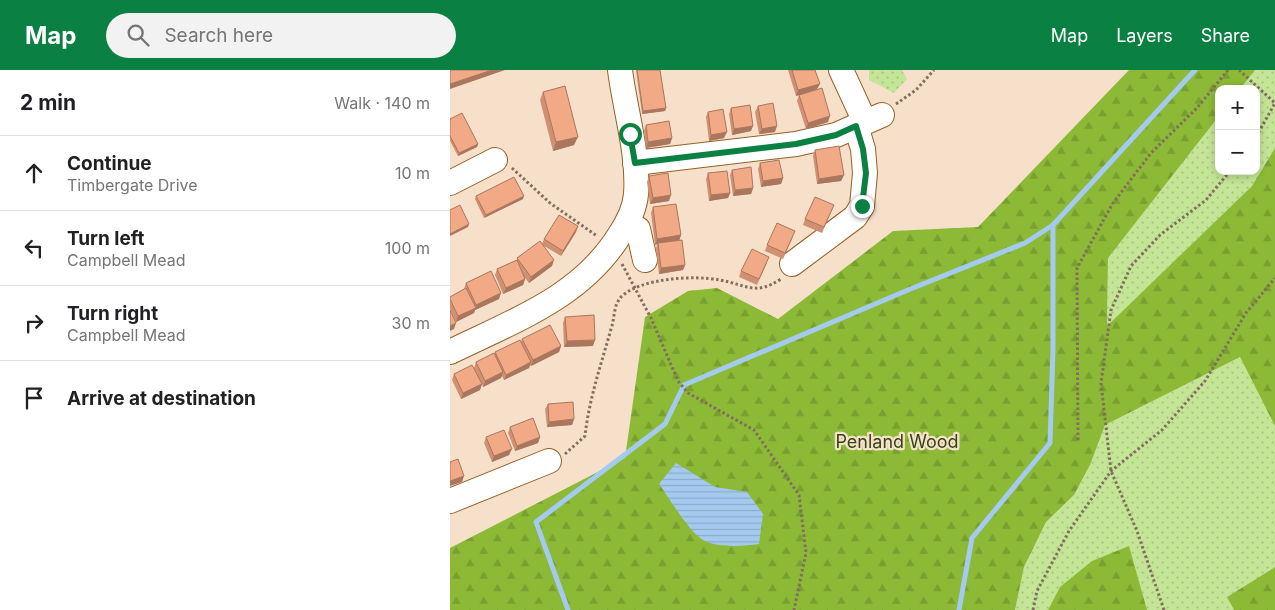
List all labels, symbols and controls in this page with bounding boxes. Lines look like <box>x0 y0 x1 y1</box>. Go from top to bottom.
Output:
search box <box>106 13 456 58</box>
text: Map <box>25 21 76 50</box>
icon: search <box>124 21 152 49</box>
text: Search here <box>164 24 273 47</box>
text: Map <box>1051 25 1088 46</box>
text: Layers <box>1116 25 1173 46</box>
text: Share <box>1201 25 1250 46</box>
map controls <box>1215 85 1260 175</box>
button: + <box>1215 85 1260 130</box>
text: 2 min <box>20 90 76 115</box>
text: Walk · 140 m <box>334 93 430 113</box>
route start <box>619 123 642 146</box>
button: − <box>1215 130 1260 175</box>
text: Continue <box>67 152 152 175</box>
icon: ahead <box>20 159 48 187</box>
text: 10 m <box>395 163 430 183</box>
text: Timbergate Drive <box>67 175 198 195</box>
route end <box>851 195 874 218</box>
text: Turn left <box>67 227 145 250</box>
icon: left <box>20 234 48 262</box>
text: 100 m <box>385 238 430 258</box>
text: Campbell Mead <box>67 250 186 270</box>
text: Turn right <box>67 302 158 325</box>
icon: right <box>20 309 48 337</box>
text: 30 m <box>392 313 430 333</box>
text: Campbell Mead <box>67 325 186 345</box>
icon: arrive <box>20 384 48 412</box>
text: Arrive at destination <box>67 387 256 410</box>
park label: Penland Wood <box>835 431 959 452</box>

